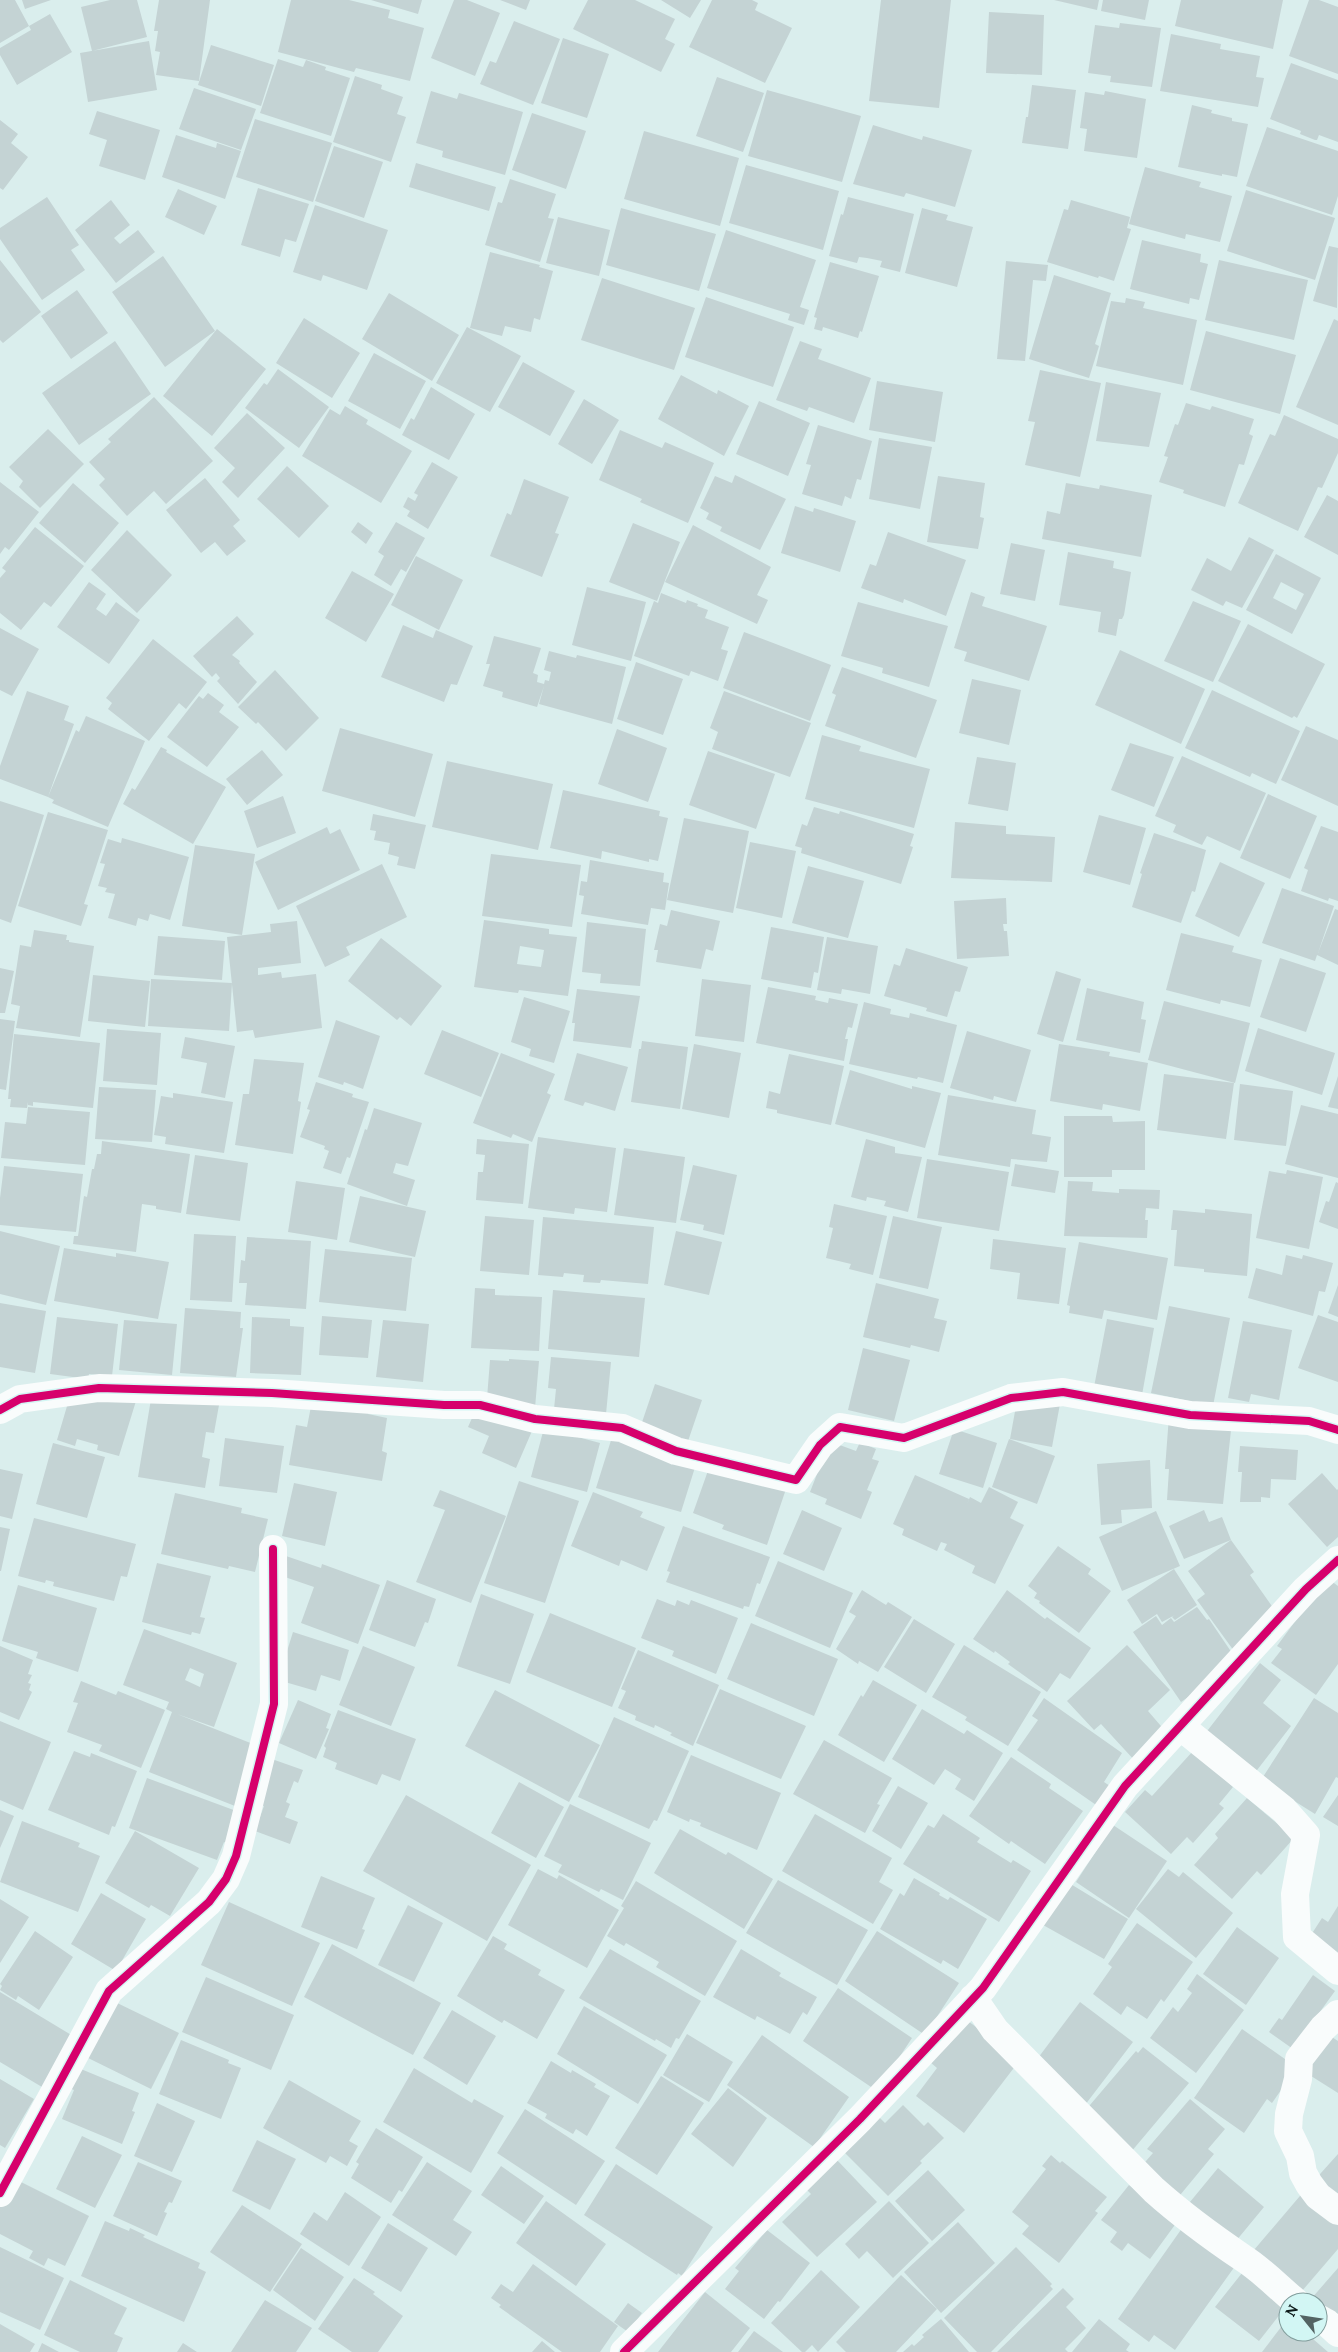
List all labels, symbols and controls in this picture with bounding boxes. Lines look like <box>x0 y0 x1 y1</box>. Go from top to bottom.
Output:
north arrow <box>1278 2292 1328 2342</box>
text: N <box>1281 2301 1302 2320</box>

